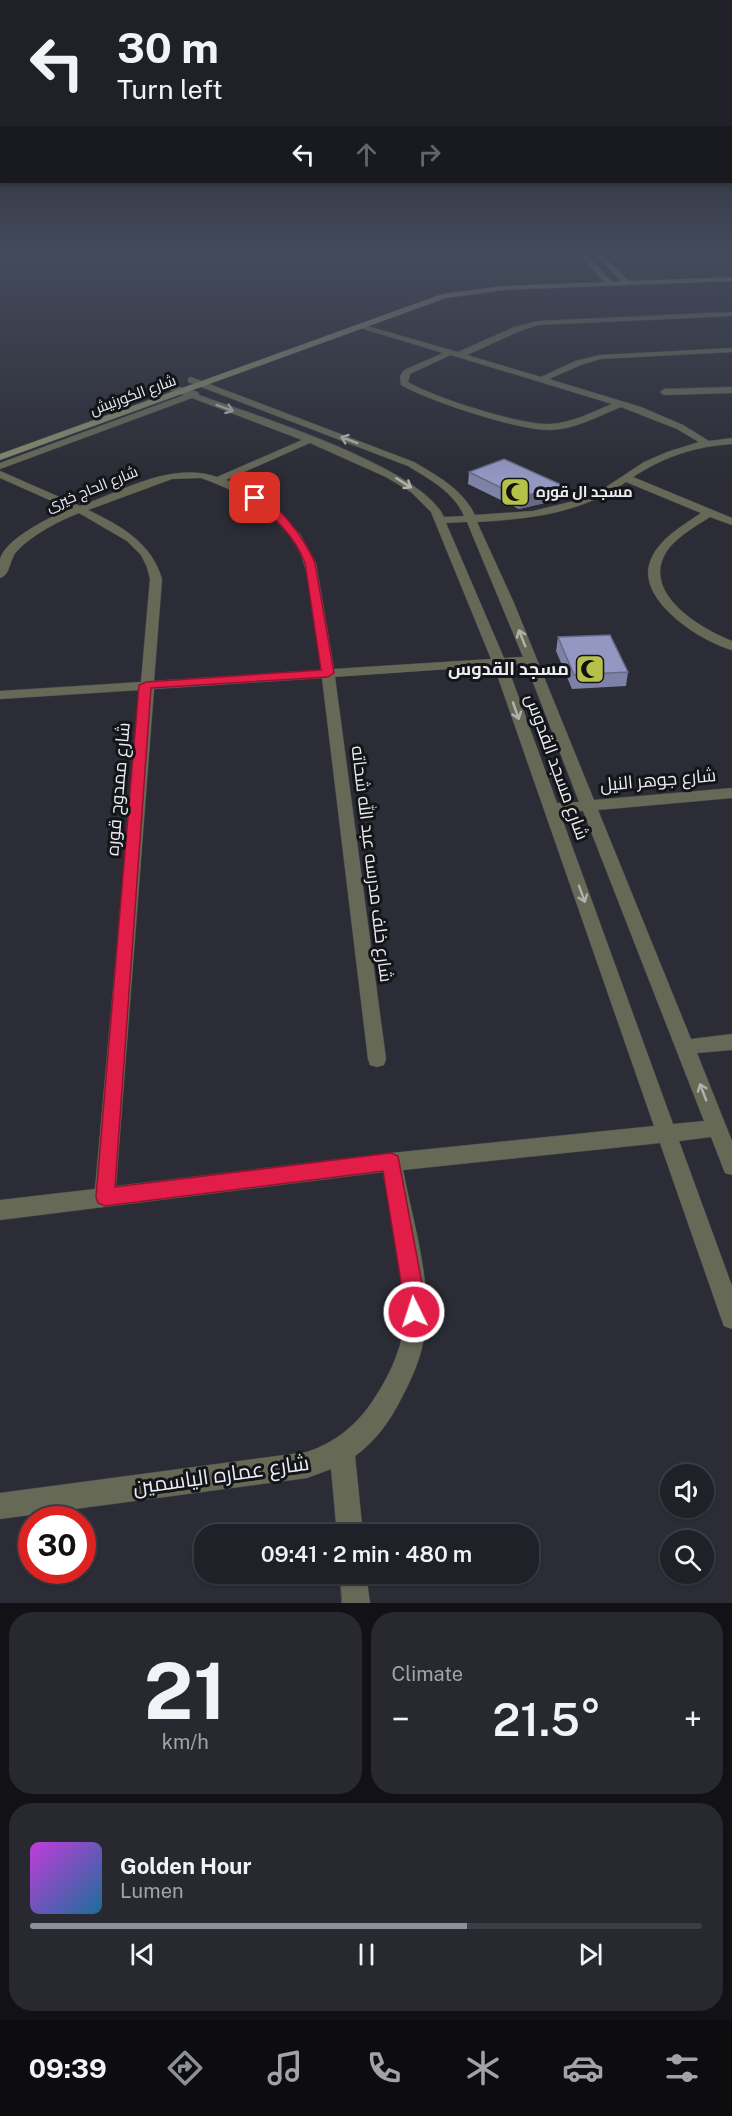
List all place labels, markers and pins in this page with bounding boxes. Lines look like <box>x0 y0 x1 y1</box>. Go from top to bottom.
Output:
pin <box>229 472 280 523</box>
mosque icon: مسجد ال قوره <box>499 476 531 508</box>
place label: مسجد ال قوره <box>536 483 633 501</box>
mosque icon: مسجد القدوس <box>574 653 606 685</box>
place label: مسجد القدوس <box>448 658 569 680</box>

